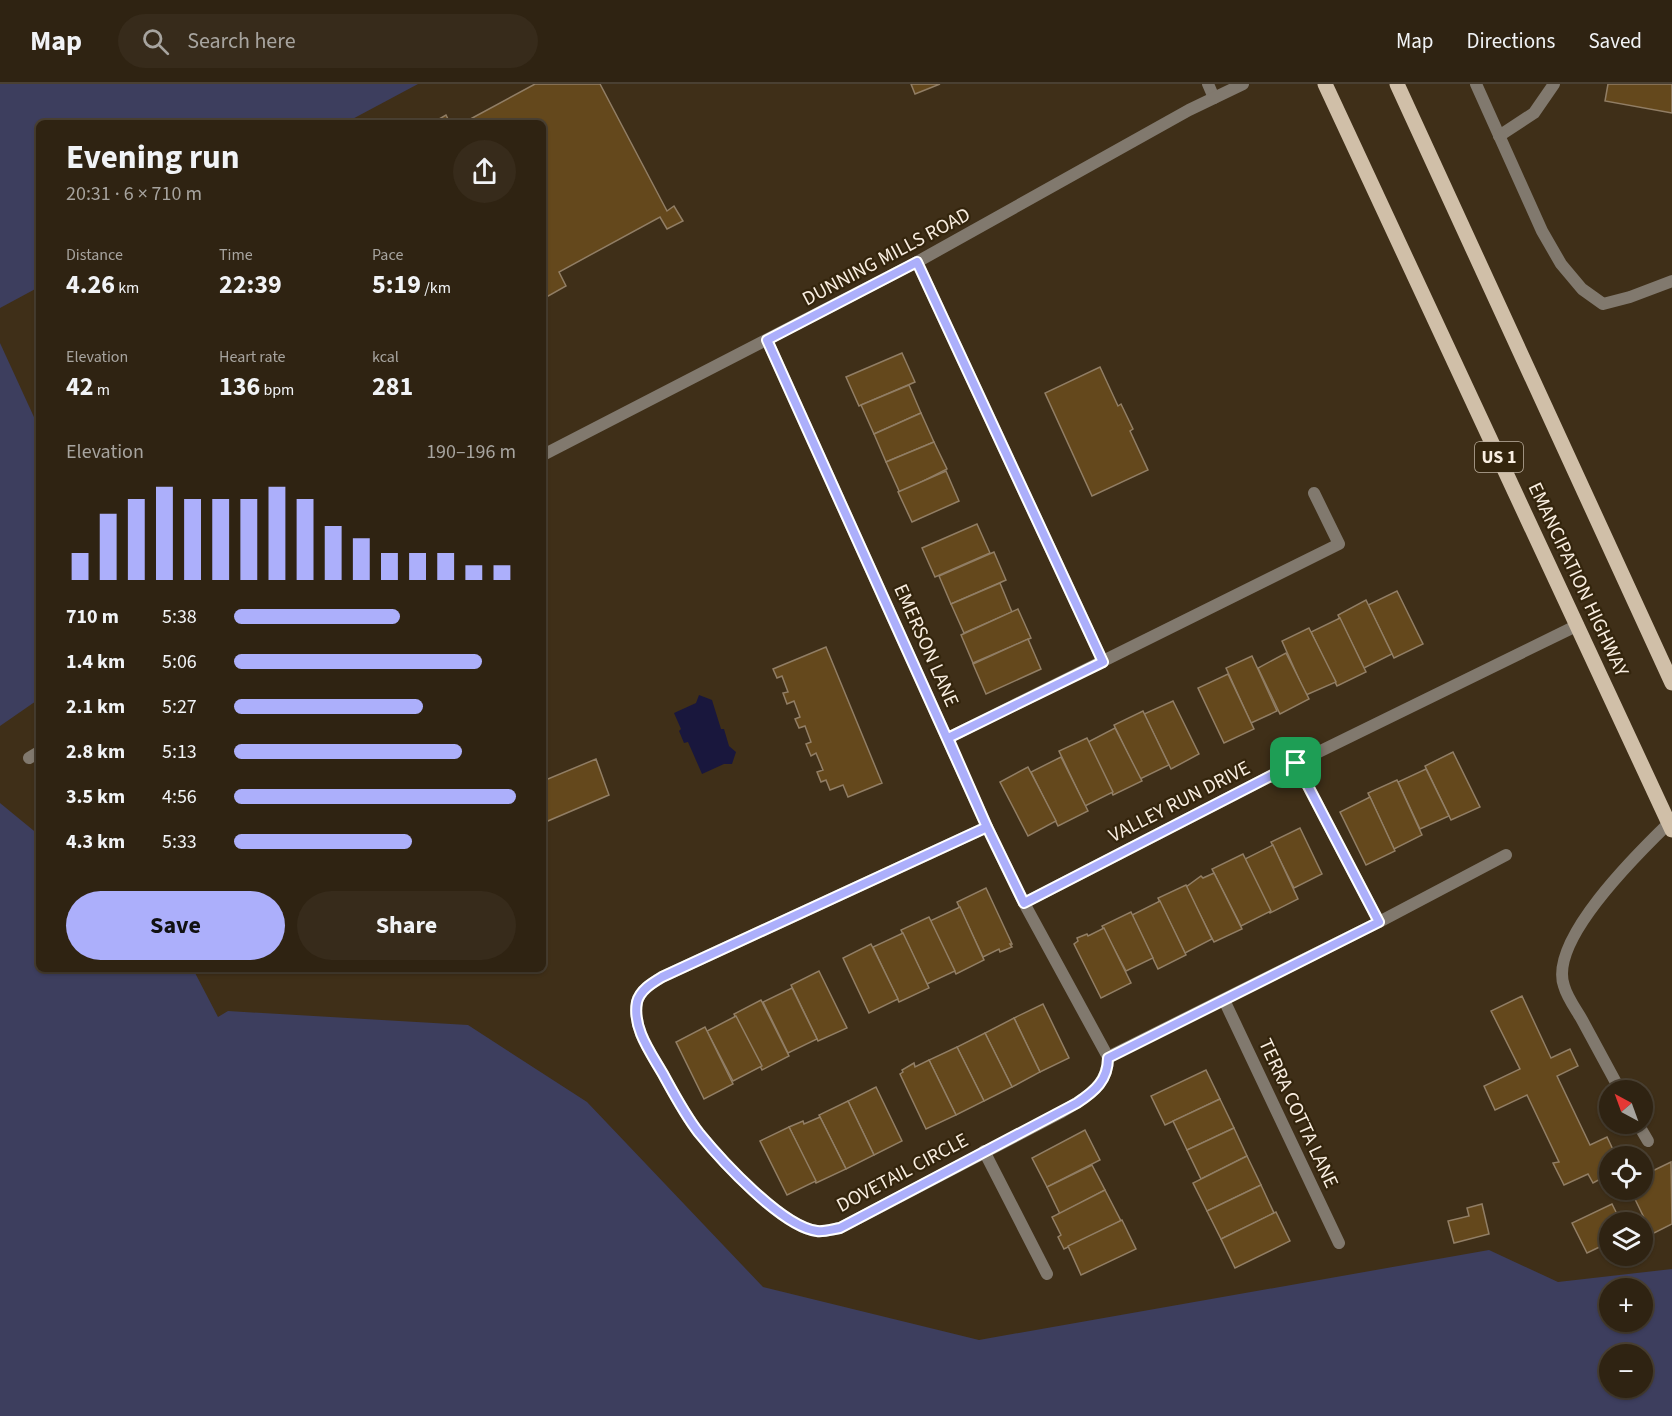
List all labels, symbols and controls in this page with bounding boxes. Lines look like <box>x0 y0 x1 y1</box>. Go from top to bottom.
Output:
search box <box>118 14 538 68</box>
text: Map <box>30 21 82 61</box>
icon: search <box>139 25 172 58</box>
text: Search here <box>187 25 296 57</box>
text: Map <box>1396 26 1434 56</box>
text: Directions <box>1467 26 1555 56</box>
text: Saved <box>1588 26 1642 56</box>
text: Evening run <box>66 134 240 181</box>
button: share <box>453 140 516 203</box>
text: 20:31 · 6 × 710 m <box>66 180 202 208</box>
street label: DUNNING MILLS ROAD <box>797 201 975 313</box>
text: Distance <box>66 244 123 266</box>
text: Time <box>219 244 253 266</box>
text: Pace <box>372 244 403 266</box>
text: 4.26 <box>66 266 115 303</box>
text: 22:39 <box>219 266 282 303</box>
text: 5:19 <box>372 266 421 303</box>
text: km <box>115 277 139 299</box>
text: /km <box>421 277 451 299</box>
text: Elevation <box>66 346 128 368</box>
text: Heart rate <box>219 346 286 368</box>
text: kcal <box>372 346 399 368</box>
text: 42 <box>66 368 93 405</box>
text: 136 <box>219 368 260 405</box>
text: 281 <box>372 368 413 405</box>
text: m <box>93 379 110 401</box>
text: bpm <box>260 379 294 401</box>
text: Elevation <box>66 438 144 466</box>
text: 190–196 m <box>426 438 516 466</box>
road number: US 1 <box>1475 442 1523 472</box>
street label: EMANCIPATION HIGHWAY <box>1521 478 1636 682</box>
street label: EMERSON LANE <box>887 580 966 711</box>
text: 710 m <box>66 603 119 631</box>
text: 5:38 <box>162 603 197 631</box>
text: 1.4 km <box>66 648 125 676</box>
text: 5:06 <box>162 648 197 676</box>
text: 2.1 km <box>66 693 125 721</box>
text: 5:27 <box>162 693 197 721</box>
pin <box>1270 737 1321 788</box>
text: 2.8 km <box>66 738 125 766</box>
text: 5:13 <box>162 738 197 766</box>
icon: arrive <box>1279 746 1312 779</box>
street label: VALLEY RUN DRIVE <box>1104 754 1255 850</box>
text: 3.5 km <box>66 783 125 811</box>
text: 4:56 <box>162 783 197 811</box>
text: 4.3 km <box>66 828 125 856</box>
text: 5:33 <box>162 828 197 856</box>
button: Save <box>66 891 285 960</box>
button: Share <box>297 891 516 960</box>
street label: TERRA COTTA LANE <box>1251 1034 1345 1193</box>
north arrow <box>1599 1080 1653 1134</box>
map controls <box>1599 1080 1653 1398</box>
street label: DOVETAIL CIRCLE <box>832 1126 973 1219</box>
button: locate <box>1599 1146 1653 1200</box>
button: layers <box>1599 1212 1653 1266</box>
button: + <box>1599 1278 1653 1332</box>
button: − <box>1599 1344 1653 1398</box>

